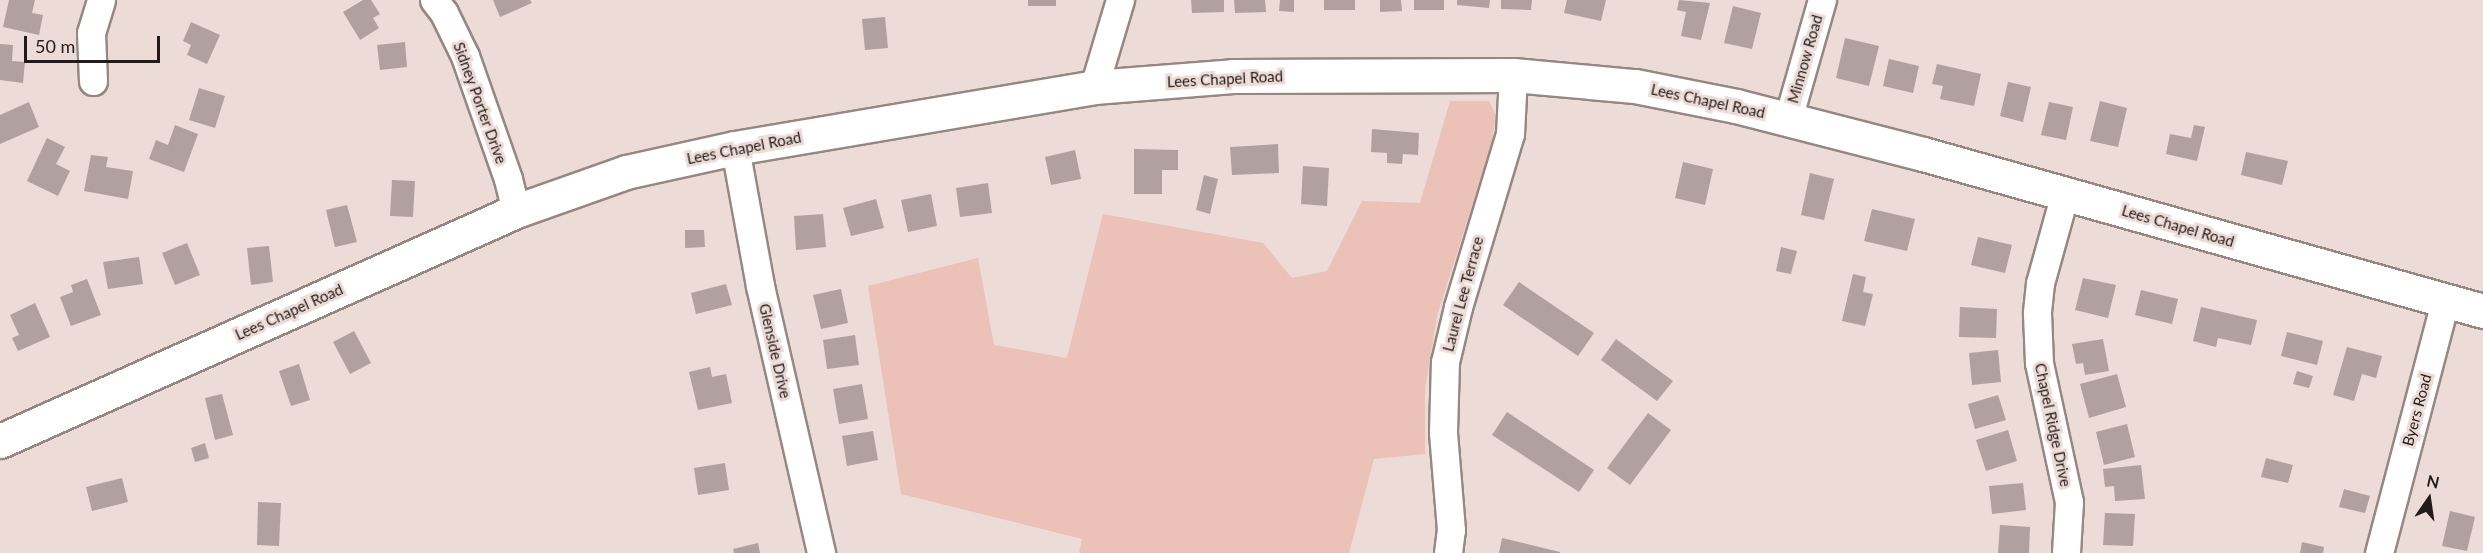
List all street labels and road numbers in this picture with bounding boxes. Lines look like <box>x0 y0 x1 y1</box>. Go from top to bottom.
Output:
street label: Minnow Road <box>1784 13 1826 105</box>
street label: Sidney Porter Drive <box>450 39 510 167</box>
street label: Lees Chapel Road <box>1167 67 1283 91</box>
street label: Lees Chapel Road <box>1649 80 1767 122</box>
street label: Lees Chapel Road <box>685 128 803 168</box>
street label: Lees Chapel Road <box>2120 201 2236 251</box>
street label: Laurel Lee Terrace <box>1439 234 1487 354</box>
street label: Lees Chapel Road <box>232 280 346 344</box>
street label: Glenside Drive <box>755 302 795 400</box>
street label: Chapel Ridge Drive <box>2031 361 2075 489</box>
street label: Byers Road <box>2399 372 2435 448</box>

